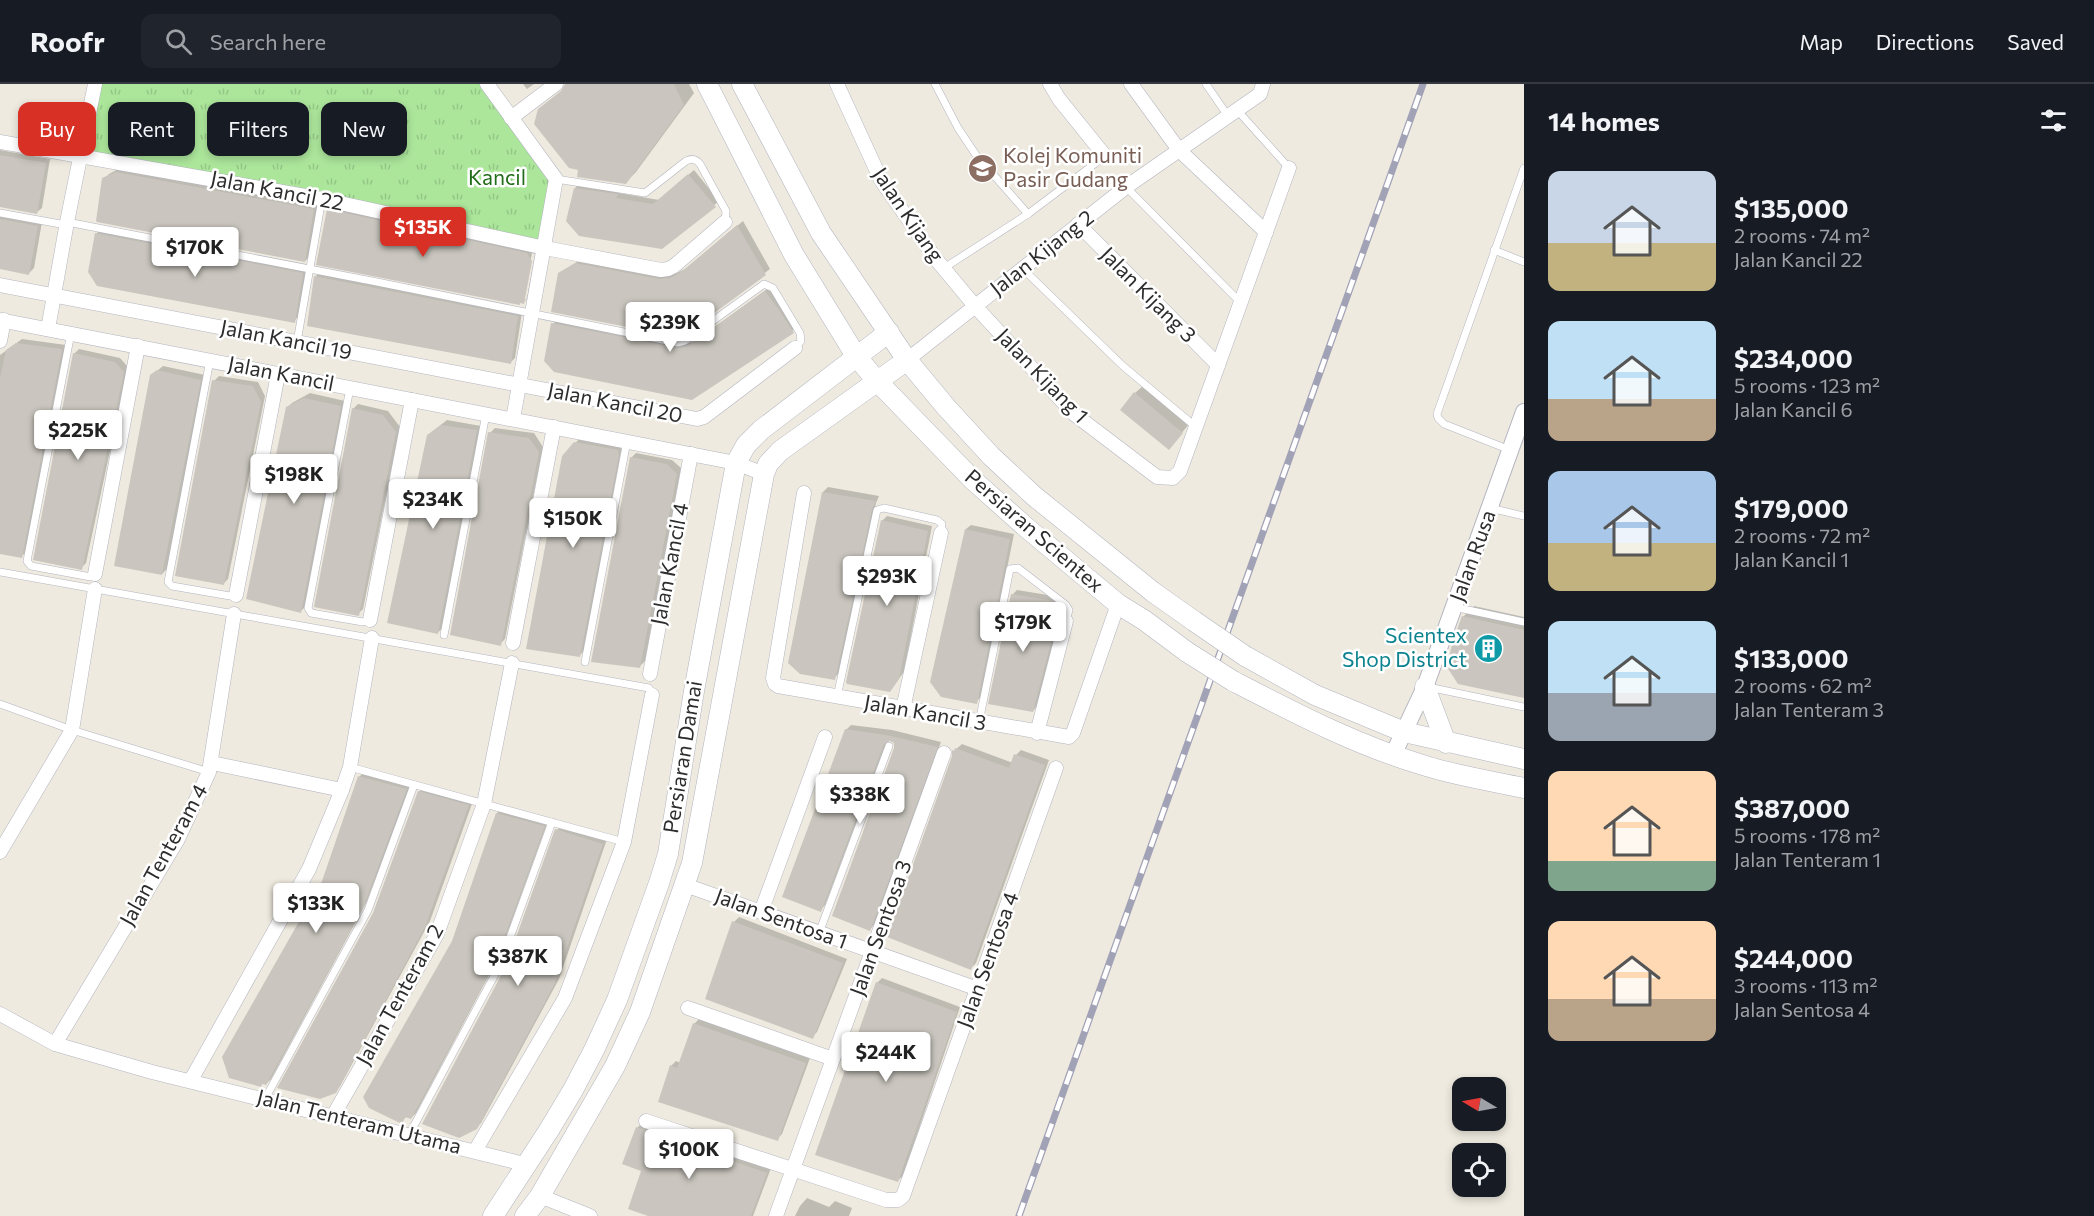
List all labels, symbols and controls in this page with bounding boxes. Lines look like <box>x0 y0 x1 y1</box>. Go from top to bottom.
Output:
search box <box>141 14 561 68</box>
text: Roofr <box>30 24 105 58</box>
icon: search <box>162 25 195 58</box>
text: Search here <box>210 28 326 55</box>
text: Map <box>1800 29 1843 54</box>
text: Directions <box>1876 29 1974 54</box>
text: Saved <box>2007 29 2064 54</box>
chip: Buy <box>18 102 96 156</box>
chip: Rent <box>108 102 195 156</box>
chip: Filters <box>207 102 309 156</box>
chip: New <box>321 102 407 156</box>
icon: filters <box>2037 104 2070 137</box>
text: 14 homes <box>1548 105 1660 136</box>
place label: Kolej Komuniti Pasir Gudang <box>1003 142 1142 191</box>
school or university icon: Kolej Komuniti Pasir Gudang <box>966 152 998 184</box>
street label: Jalan Kijang <box>868 162 950 266</box>
street label: Jalan Kancil 22 <box>209 164 346 215</box>
park label: Kancil <box>468 164 526 189</box>
text: $135,000 <box>1734 192 1849 223</box>
icon: home <box>1596 195 1668 267</box>
street label: Jalan Kijang 2 <box>984 204 1098 300</box>
pin: $135K <box>381 207 465 258</box>
text: $135K <box>394 214 452 238</box>
text: 2 rooms · 74 m² <box>1734 223 1870 247</box>
pin: $170K <box>153 227 237 278</box>
text: $170K <box>166 234 224 258</box>
street label: Jalan Kijang 3 <box>1096 241 1202 347</box>
text: Jalan Kancil 22 <box>1734 247 1863 271</box>
pin: $239K <box>628 302 712 353</box>
text: $239K <box>640 309 700 333</box>
street label: Jalan Kancil 19 <box>218 314 354 364</box>
street label: Jalan Kijang 1 <box>992 322 1094 427</box>
text: $234,000 <box>1734 342 1853 373</box>
icon: home <box>1596 345 1668 417</box>
street label: Jalan Kancil <box>226 350 337 395</box>
text: 5 rooms · 123 m² <box>1734 373 1880 397</box>
street label: Jalan Kancil 20 <box>546 376 685 427</box>
text: Jalan Kancil 6 <box>1734 397 1853 421</box>
pin: $225K <box>36 410 120 461</box>
text: $225K <box>48 417 108 441</box>
pin: $198K <box>252 454 336 505</box>
text: $198K <box>264 461 324 485</box>
street label: Persiaran Scientex <box>961 463 1109 597</box>
pin: $234K <box>391 479 475 530</box>
text: $234K <box>403 486 463 510</box>
text: $179,000 <box>1734 492 1848 523</box>
icon: home <box>1596 495 1668 567</box>
pin: $150K <box>531 498 615 549</box>
street label: Jalan Kancil 4 <box>644 500 693 627</box>
text: $150K <box>543 505 603 529</box>
street label: Jalan Rusa <box>1443 506 1500 605</box>
text: 2 rooms · 72 m² <box>1734 523 1870 547</box>
text: Jalan Kancil 1 <box>1734 547 1849 571</box>
pin: $293K <box>845 556 929 607</box>
text: $293K <box>857 563 917 587</box>
pin: $179K <box>981 602 1065 653</box>
text: $179K <box>994 609 1052 633</box>
place label: Scientex Shop District <box>1342 622 1467 671</box>
building icon: Scientex Shop District <box>1472 632 1504 664</box>
text: $133,000 <box>1734 642 1848 673</box>
icon: home <box>1596 645 1668 717</box>
text: 2 rooms · 62 m² <box>1734 673 1872 697</box>
street label: Persiaran Damai <box>657 679 706 835</box>
street label: Jalan Kancil 3 <box>862 688 988 735</box>
text: Jalan Tenteram 3 <box>1734 697 1884 721</box>
pin: $338K <box>818 774 902 825</box>
street label: Jalan Tenteram 4 <box>113 779 212 929</box>
text: $338K <box>829 781 891 805</box>
text: $387,000 <box>1734 792 1850 823</box>
icon: home <box>1596 795 1668 867</box>
text: 5 rooms · 178 m² <box>1734 823 1880 847</box>
text: Jalan Tenteram 1 <box>1734 847 1881 871</box>
street label: Jalan Sentosa 3 <box>844 856 916 999</box>
street label: Jalan Sentosa 1 <box>712 882 851 953</box>
pin: $133K <box>274 883 358 934</box>
street label: Jalan Sentosa 4 <box>950 888 1023 1031</box>
text: $133K <box>287 890 345 914</box>
street label: Jalan Tenteram 2 <box>350 920 448 1069</box>
pin: $387K <box>476 936 560 987</box>
text: $244,000 <box>1734 942 1853 973</box>
text: $387K <box>488 943 548 967</box>
icon: home <box>1596 945 1668 1017</box>
text: 3 rooms · 113 m² <box>1734 973 1878 997</box>
text: Jalan Sentosa 4 <box>1734 997 1870 1021</box>
pin: $244K <box>844 1032 928 1083</box>
text: $244K <box>855 1039 917 1063</box>
north arrow <box>1452 1077 1506 1131</box>
map controls <box>1452 1077 1506 1197</box>
street label: Jalan Tenteram Utama <box>255 1083 464 1158</box>
pin: $100K <box>647 1129 731 1180</box>
text: $100K <box>658 1136 720 1160</box>
button: locate <box>1452 1143 1506 1197</box>

